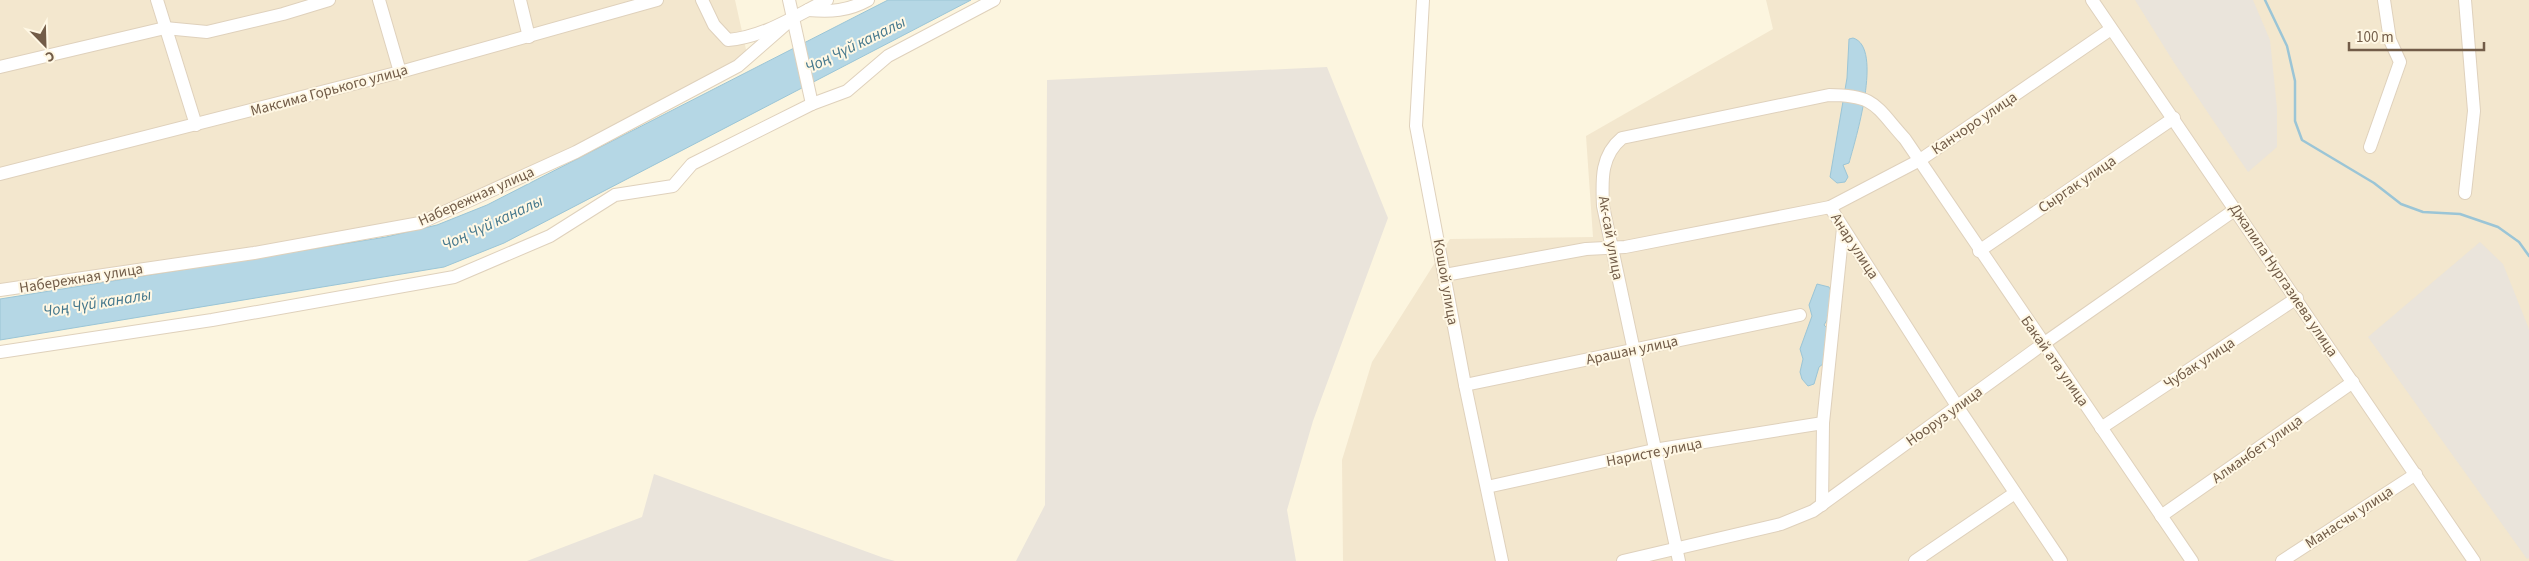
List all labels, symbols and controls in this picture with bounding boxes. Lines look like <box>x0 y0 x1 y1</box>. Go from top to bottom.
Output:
water label: Чоң Чүй каналы <box>802 11 910 79</box>
north arrow <box>20 20 70 70</box>
scale bar <box>2349 20 2484 52</box>
text: 100 m <box>2356 27 2394 48</box>
text: С <box>42 45 57 67</box>
street label: Максима Горького улица <box>248 59 410 122</box>
street label: Канчоро улица <box>1927 87 2021 160</box>
street label: Сыргак улица <box>2034 151 2120 218</box>
street label: Набережная улица <box>415 161 538 231</box>
water label: Чоң Чүй каналы <box>438 190 547 256</box>
street label: Ак-сай улица <box>1593 194 1628 282</box>
street label: Джалила Нургазиева улица <box>2224 199 2343 361</box>
street label: Анар улица <box>1825 209 1884 283</box>
street label: Кошой улица <box>1428 237 1463 327</box>
street label: Набережная улица <box>18 258 144 299</box>
water label: Чоң Чүй каналы <box>41 284 153 322</box>
street label: Бакай ата улица <box>2015 312 2094 411</box>
street label: Арашан улица <box>1584 331 1680 370</box>
street label: Чубак улица <box>2159 332 2239 394</box>
street label: Нооруз улица <box>1902 381 1987 451</box>
street label: Алманбет улица <box>2208 410 2307 489</box>
street label: Наристе улица <box>1604 433 1704 472</box>
street label: Манасчы улица <box>2301 481 2397 554</box>

